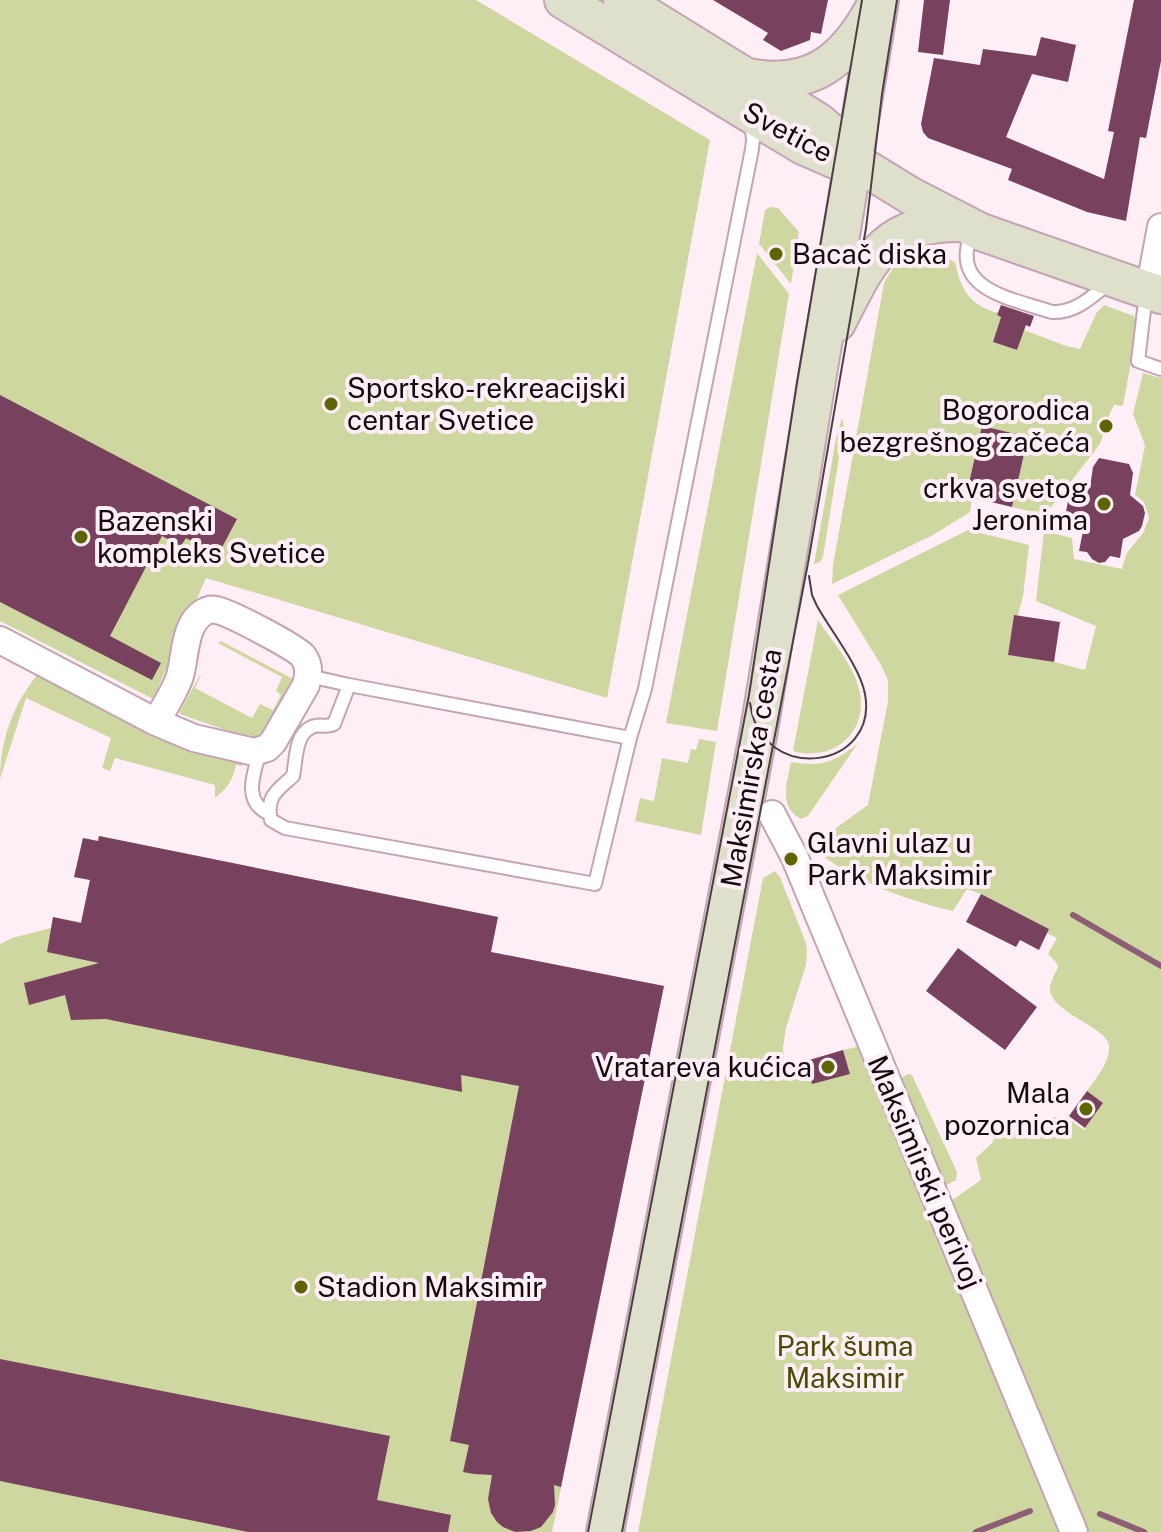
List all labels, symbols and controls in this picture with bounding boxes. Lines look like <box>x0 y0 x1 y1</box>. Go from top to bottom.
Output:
street label: Svetice <box>738 94 839 169</box>
place label: Bacač diska <box>792 237 947 270</box>
marker: Bacač diska <box>767 245 785 263</box>
place label: Sportsko-rekreacijski centar Svetice <box>347 371 626 436</box>
place label: Bogorodica bezgrešnog začeća <box>840 393 1090 458</box>
marker: Sportsko-rekreacijski centar Svetice <box>322 395 340 413</box>
marker: Bogorodica bezgrešnog začeća <box>1097 417 1115 435</box>
place label: crkva svetog Jeronima <box>923 471 1088 536</box>
marker: crkva svetog Jeronima <box>1095 495 1113 513</box>
place label: Bazenski kompleks Svetice <box>97 504 326 569</box>
marker: Bazenski kompleks Svetice <box>72 528 90 546</box>
street label: Maksimirska cesta <box>713 646 788 890</box>
place label: Glavni ulaz u Park Maksimir <box>807 826 993 891</box>
marker: Glavni ulaz u Park Maksimir <box>782 850 800 868</box>
place label: Vratareva kućica <box>595 1050 812 1083</box>
street label: Maksimirski perivoj <box>861 1050 990 1293</box>
marker: Vratareva kućica <box>819 1058 837 1076</box>
place label: Mala pozornica <box>944 1076 1070 1141</box>
marker: Mala pozornica <box>1077 1100 1095 1118</box>
place label: Stadion Maksimir <box>317 1270 543 1303</box>
marker: Stadion Maksimir <box>292 1278 310 1296</box>
park label: Park šuma Maksimir <box>777 1329 913 1394</box>

